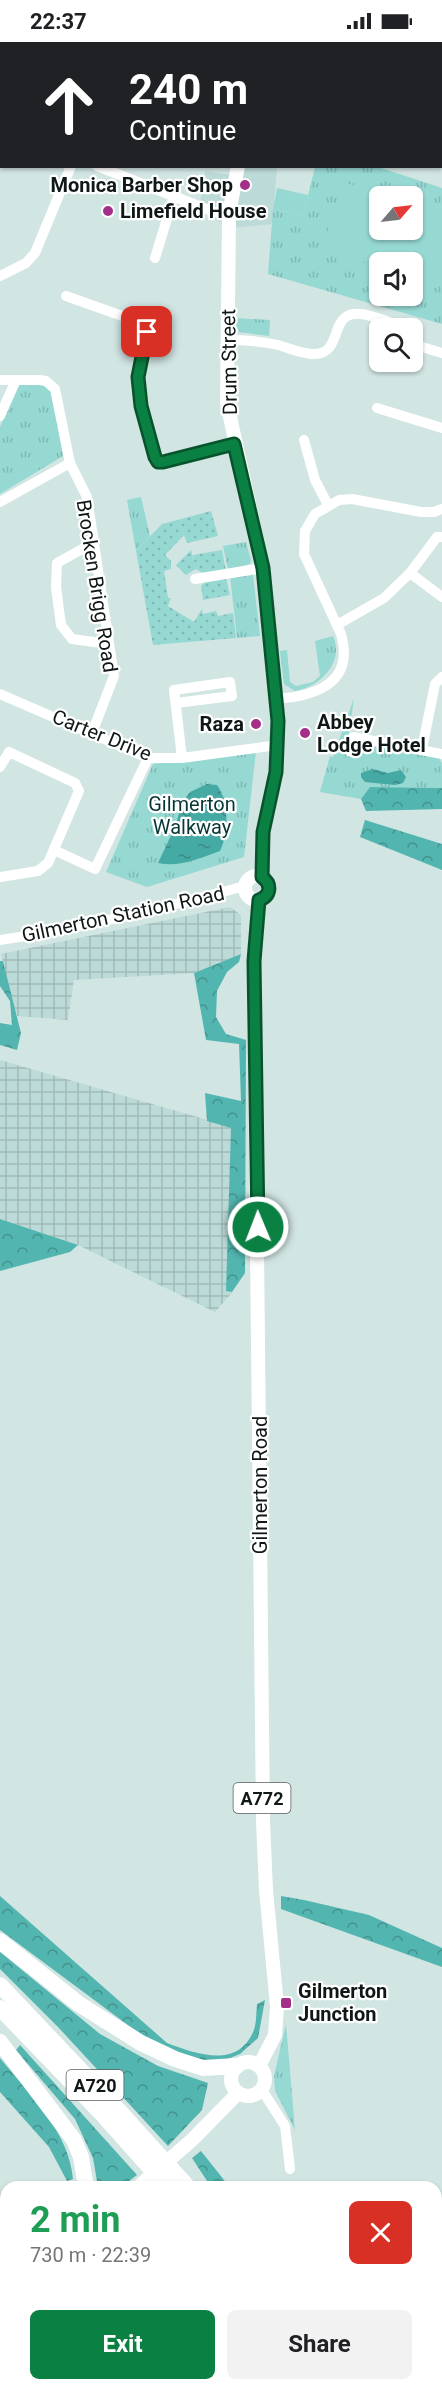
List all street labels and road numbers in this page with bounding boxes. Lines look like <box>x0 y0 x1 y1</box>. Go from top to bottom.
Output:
street label: Drum Street <box>216 309 242 415</box>
street label: Brocken Brigg Road <box>71 498 123 674</box>
street label: Carter Drive <box>49 704 155 766</box>
street label: Gilmerton Station Road <box>19 881 227 947</box>
street label: Gilmerton Road <box>248 1416 272 1554</box>
road number: A772 <box>234 1783 290 1813</box>
road number: A720 <box>66 2070 124 2100</box>

